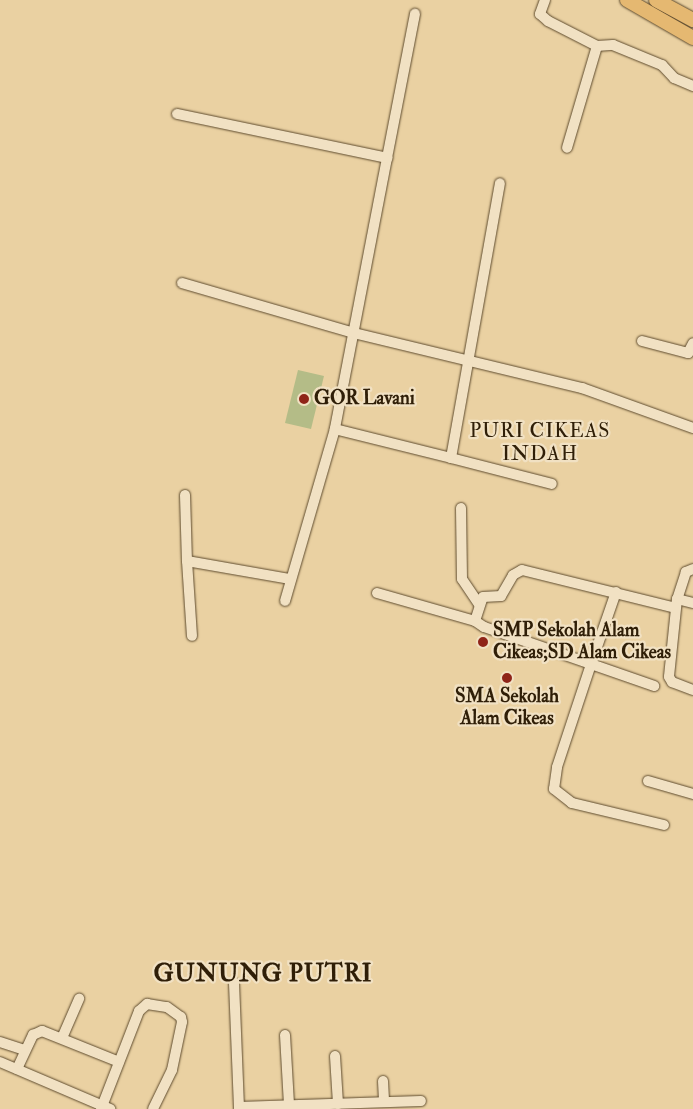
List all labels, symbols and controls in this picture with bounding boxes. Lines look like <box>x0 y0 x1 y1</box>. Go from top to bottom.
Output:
place label: GOR Lavani <box>314 388 415 410</box>
marker: GOR Lavani <box>298 393 310 405</box>
district label: PURI CIKEAS INDAH <box>468 419 612 466</box>
place label: SMP Sekolah Alam Cikeas;SD Alam Cikeas <box>493 620 671 664</box>
marker: SMP Sekolah Alam Cikeas;SD Alam Cikeas <box>477 636 489 648</box>
marker: SMA Sekolah Alam Cikeas <box>501 672 513 684</box>
place label: SMA Sekolah Alam Cikeas <box>455 686 559 730</box>
district label: GUNUNG PUTRI <box>152 960 374 988</box>

